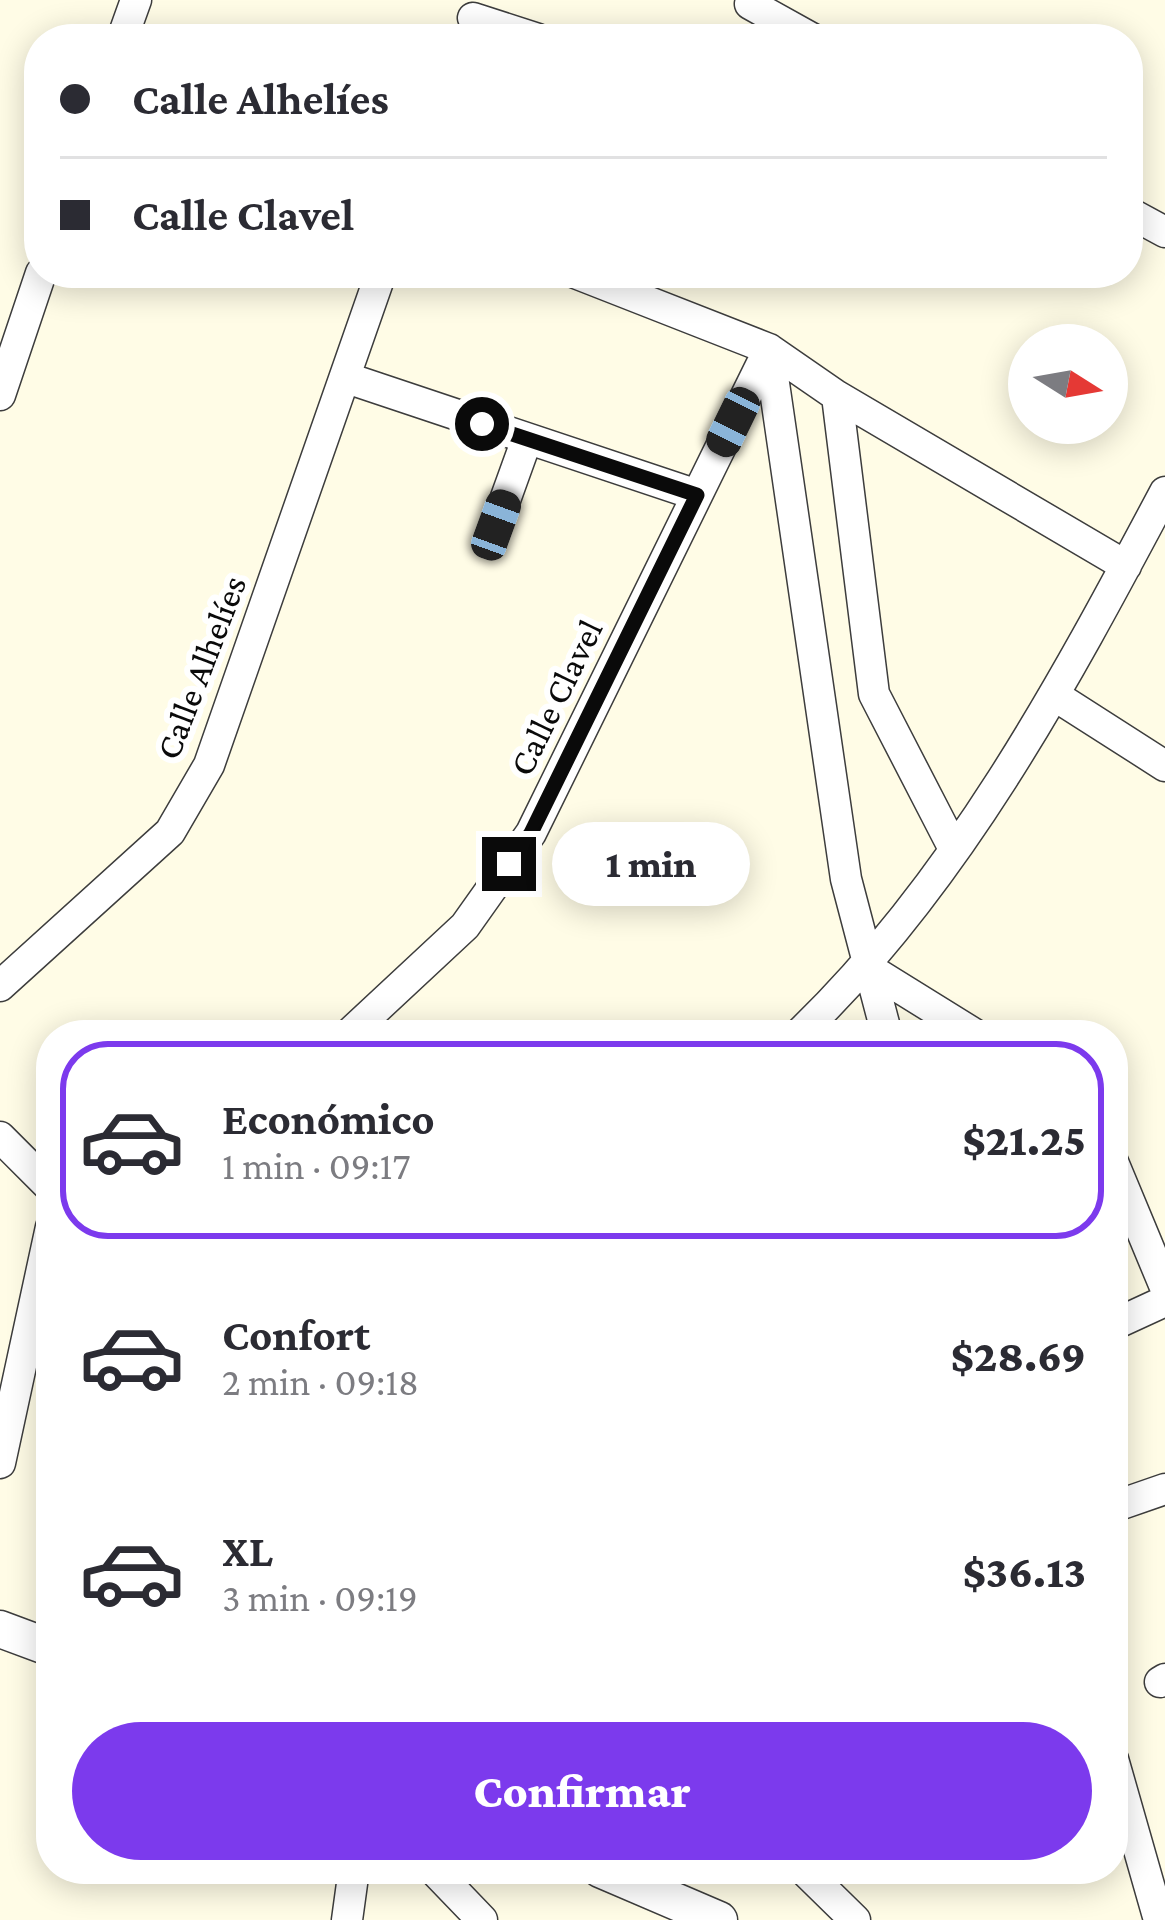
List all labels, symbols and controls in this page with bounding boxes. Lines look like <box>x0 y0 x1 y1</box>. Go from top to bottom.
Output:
text: Calle Alhelíes <box>132 74 389 124</box>
text: Calle Clavel <box>132 190 354 240</box>
north arrow <box>1008 324 1128 444</box>
map controls <box>1008 324 1128 444</box>
car <box>701 382 765 462</box>
route start <box>455 397 509 451</box>
car <box>467 485 525 565</box>
street label: Calle Alhelíes <box>148 570 254 765</box>
street label: Calle Clavel <box>501 613 611 782</box>
callout: 1 min <box>551 822 749 906</box>
route end <box>482 837 536 891</box>
text: 1 min <box>605 842 697 885</box>
icon: car <box>78 1086 186 1194</box>
text: Económico <box>222 1094 435 1144</box>
text: $21.25 <box>962 1115 1086 1165</box>
text: 1 min · 09:17 <box>222 1144 410 1187</box>
icon: car <box>78 1302 186 1410</box>
text: Confort <box>222 1310 370 1360</box>
text: $28.69 <box>950 1331 1086 1381</box>
text: 2 min · 09:18 <box>222 1360 419 1403</box>
icon: car <box>78 1518 186 1626</box>
text: XL <box>222 1526 273 1576</box>
text: $36.13 <box>963 1547 1086 1597</box>
text: 3 min · 09:19 <box>222 1576 418 1619</box>
button: Confirmar <box>72 1722 1092 1860</box>

